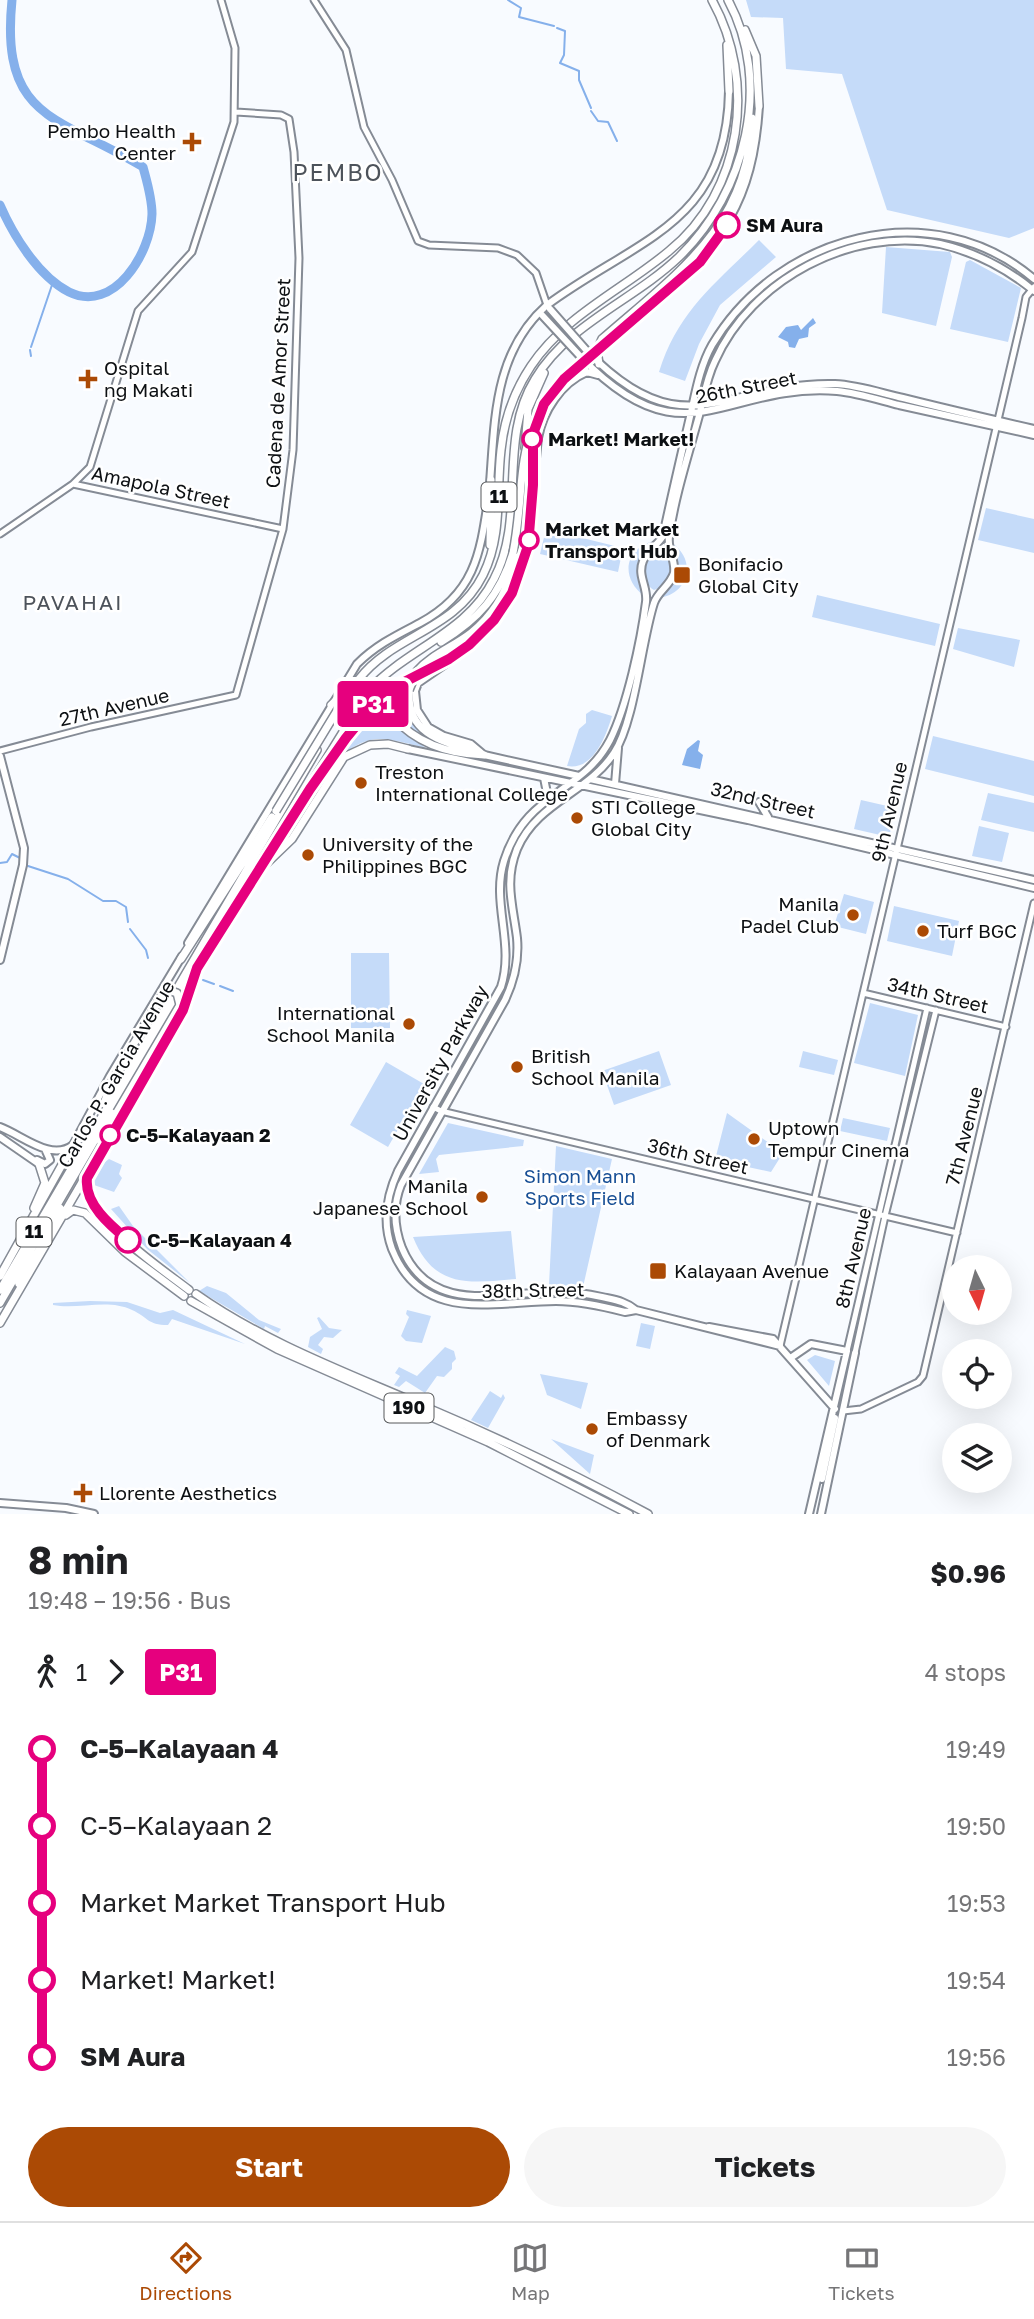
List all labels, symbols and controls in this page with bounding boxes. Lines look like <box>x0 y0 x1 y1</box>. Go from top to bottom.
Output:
place label: Pembo Health Center <box>47 119 177 164</box>
marker: Pembo Health Center <box>182 132 202 152</box>
district label: PEMBO <box>292 158 384 186</box>
marker: SM Aura <box>714 212 740 238</box>
place label: SM Aura <box>746 213 823 236</box>
street label: Cadena de Amor Street <box>261 277 294 489</box>
place label: Ospital ng Makati <box>104 356 193 401</box>
street label: 26th Street <box>693 365 799 408</box>
marker: Ospital ng Makati <box>78 369 98 389</box>
place label: Market! Market! <box>548 427 694 450</box>
marker: Market! Market! <box>522 429 542 449</box>
street label: Amapola Street <box>90 461 233 512</box>
road number: 11 <box>482 482 516 512</box>
place label: Market Market Transport Hub <box>545 517 680 562</box>
marker: Market Market Transport Hub <box>519 530 539 550</box>
place label: Bonifacio Global City <box>698 552 799 597</box>
marker: Bonifacio Global City <box>672 565 692 585</box>
district label: PAVAHAI <box>22 589 124 615</box>
line badge: P31 <box>333 681 413 727</box>
street label: 27th Avenue <box>57 683 171 730</box>
text: P31 <box>351 689 395 718</box>
street label: 9th Avenue <box>866 759 911 864</box>
place label: Treston International College <box>375 760 568 805</box>
marker: Treston International College <box>353 775 369 791</box>
street label: 32nd Street <box>709 776 818 823</box>
place label: STI College Global City <box>591 795 695 840</box>
marker: STI College Global City <box>569 810 585 826</box>
place label: University of the Philippines BGC <box>322 832 473 877</box>
marker: University of the Philippines BGC <box>300 847 316 863</box>
place label: Manila Padel Club <box>740 892 839 937</box>
marker: Manila Padel Club <box>845 907 861 923</box>
place label: Turf BGC <box>937 919 1017 942</box>
marker: Turf BGC <box>915 923 931 939</box>
street label: 34th Street <box>885 972 991 1017</box>
street label: Carlos P. Garcia Avenue <box>52 976 179 1172</box>
street label: University Parkway <box>387 980 492 1145</box>
place label: International School Manila <box>267 1001 395 1046</box>
marker: International School Manila <box>401 1016 417 1032</box>
place label: British School Manila <box>531 1044 660 1089</box>
marker: British School Manila <box>509 1059 525 1075</box>
street label: 7th Avenue <box>940 1084 987 1188</box>
place label: Uptown Tempur Cinema <box>768 1116 910 1161</box>
place label: C-5–Kalayaan 2 <box>126 1123 271 1146</box>
marker: C-5–Kalayaan 2 <box>100 1125 120 1145</box>
marker: Uptown Tempur Cinema <box>746 1131 762 1147</box>
street label: 36th Street <box>645 1133 751 1178</box>
park label: Simon Mann Sports Field <box>524 1164 636 1209</box>
place label: Manila Japanese School <box>313 1174 468 1219</box>
marker: Manila Japanese School <box>474 1189 490 1205</box>
street label: 8th Avenue <box>830 1205 875 1311</box>
road number: 11 <box>16 1218 52 1246</box>
marker: C-5–Kalayaan 4 <box>115 1227 141 1253</box>
place label: C-5–Kalayaan 4 <box>147 1228 292 1251</box>
north arrow <box>942 1255 1012 1325</box>
map controls <box>942 1255 1012 1493</box>
place label: Kalayaan Avenue <box>674 1259 829 1282</box>
marker: Kalayaan Avenue <box>648 1261 668 1281</box>
street label: 38th Street <box>481 1277 585 1302</box>
button: locate <box>942 1339 1012 1409</box>
road number: 190 <box>384 1394 434 1422</box>
place label: Embassy of Denmark <box>606 1406 711 1451</box>
marker: Embassy of Denmark <box>584 1421 600 1437</box>
button: layers <box>942 1423 1012 1493</box>
place label: Llorente Aesthetics <box>99 1481 277 1504</box>
marker: Llorente Aesthetics <box>73 1483 93 1503</box>
text: 8 min <box>28 1537 128 1582</box>
text: $0.96 <box>930 1558 1006 1589</box>
text: 19:48 – 19:56 · Bus <box>28 1586 231 1614</box>
icon: walk <box>28 1653 66 1691</box>
icon: forward <box>97 1653 135 1691</box>
text: P31 <box>159 1657 202 1686</box>
text: 1 <box>76 1658 87 1686</box>
text: 4 stops <box>925 1658 1006 1686</box>
text: C-5–Kalayaan 4 <box>80 1733 278 1764</box>
text: 19:49 <box>946 1735 1006 1763</box>
text: C-5–Kalayaan 2 <box>80 1810 272 1841</box>
text: 19:50 <box>946 1812 1006 1840</box>
text: Market Market Transport Hub <box>80 1887 445 1918</box>
text: 19:53 <box>947 1889 1006 1917</box>
text: Market! Market! <box>80 1964 276 1995</box>
text: 19:54 <box>947 1966 1006 1994</box>
text: SM Aura <box>80 2041 185 2072</box>
text: 19:56 <box>947 2043 1006 2071</box>
button: Start <box>28 2127 510 2207</box>
button: Tickets <box>524 2127 1006 2207</box>
tab: Directions <box>139 2239 232 2304</box>
tab: Map <box>511 2239 550 2304</box>
tab: Tickets <box>828 2239 895 2304</box>

